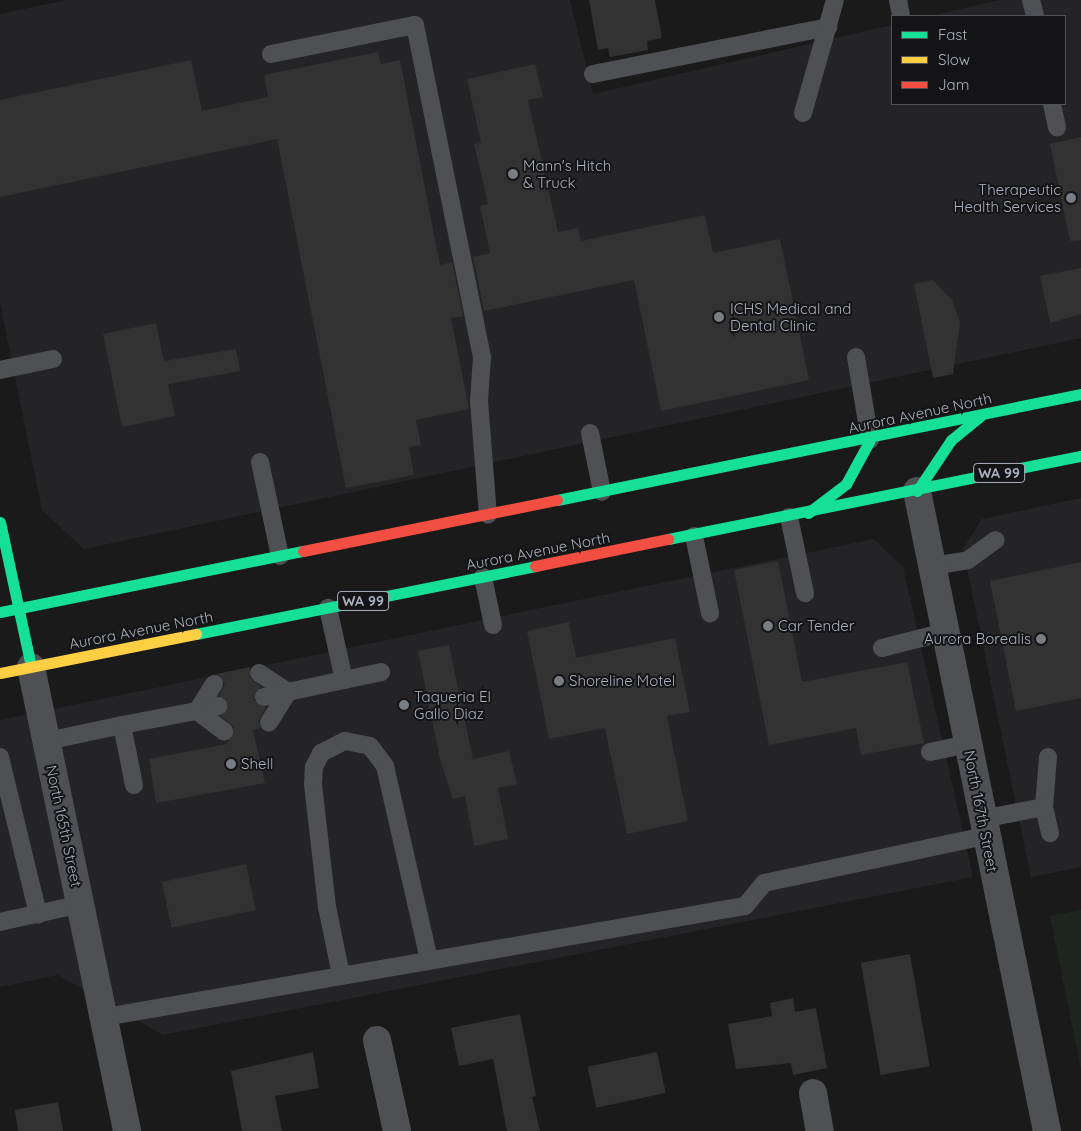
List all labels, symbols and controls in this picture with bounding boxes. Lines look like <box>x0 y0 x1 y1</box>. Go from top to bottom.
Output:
legend <box>891 15 1066 105</box>
text: Fast <box>938 25 967 44</box>
text: Slow <box>938 50 970 69</box>
text: Jam <box>938 75 969 94</box>
place label: Mann's Hitch & Truck <box>523 156 611 191</box>
marker: Mann's Hitch & Truck <box>507 168 519 180</box>
place label: Therapeutic Health Services <box>954 180 1061 215</box>
marker: Therapeutic Health Services <box>1065 192 1077 204</box>
place label: ICHS Medical and Dental Clinic <box>730 299 851 334</box>
marker: ICHS Medical and Dental Clinic <box>712 310 726 324</box>
street label: Aurora Avenue North <box>847 389 993 437</box>
road number: WA 99 <box>973 462 1025 484</box>
street label: Aurora Avenue North <box>465 528 611 574</box>
road number: WA 99 <box>337 590 389 612</box>
street label: Aurora Avenue North <box>68 607 214 653</box>
place label: Car Tender <box>778 617 854 635</box>
marker: Car Tender <box>762 620 774 632</box>
place label: Aurora Borealis <box>924 630 1031 648</box>
marker: Aurora Borealis <box>1035 633 1047 645</box>
place label: Shoreline Motel <box>569 672 675 690</box>
marker: Shoreline Motel <box>553 675 565 687</box>
place label: Taqueria El Gallo Diaz <box>414 687 491 722</box>
marker: Taqueria El Gallo Diaz <box>398 699 410 711</box>
street label: North 167th Street <box>960 749 1002 873</box>
place label: Shell <box>241 755 273 773</box>
marker: Shell <box>225 758 237 770</box>
street label: North 165th Street <box>42 764 86 888</box>

